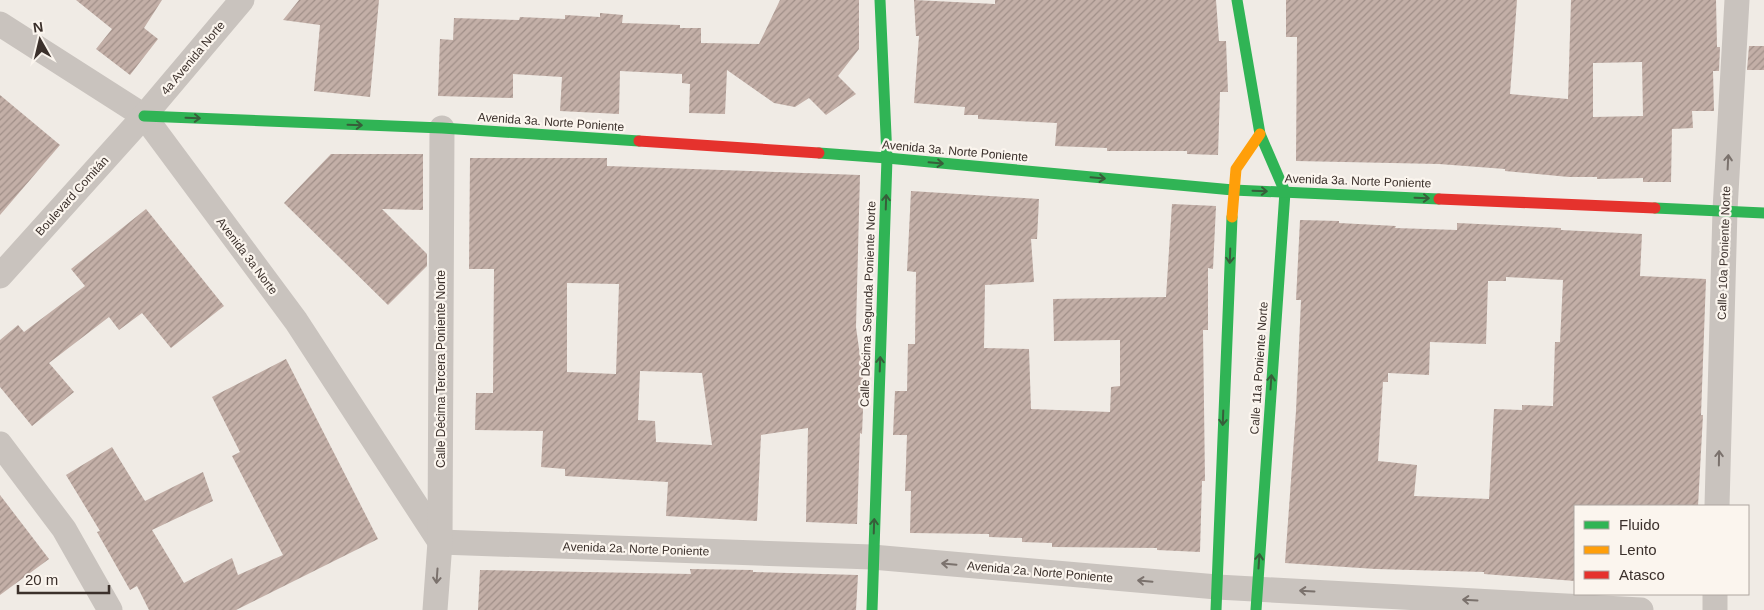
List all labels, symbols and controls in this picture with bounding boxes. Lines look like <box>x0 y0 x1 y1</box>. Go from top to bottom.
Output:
north arrow <box>15 15 65 65</box>
text: N <box>32 18 44 36</box>
street label: 4a Avenida Norte <box>158 18 228 98</box>
street label: Avenida 3a. Norte Poniente <box>477 110 625 134</box>
one-way arrow <box>184 113 200 122</box>
one-way arrow <box>347 120 363 129</box>
street label: Avenida 3a. Norte Poniente <box>881 138 1029 164</box>
street label: Boulevard Comitán <box>33 153 111 239</box>
one-way arrow <box>1723 154 1732 170</box>
one-way arrow <box>928 158 944 168</box>
street label: Avenida 3a. Norte Poniente <box>1285 171 1432 191</box>
one-way arrow <box>1090 173 1106 182</box>
street label: Calle 10a Poniente Norte <box>1715 185 1733 320</box>
one-way arrow <box>1251 186 1267 195</box>
one-way arrow <box>1414 193 1430 202</box>
one-way arrow <box>881 194 890 210</box>
street label: Calle Décima Segunda Poniente Norte <box>857 200 879 407</box>
street label: Avenida 3a Norte <box>214 215 281 297</box>
one-way arrow <box>1226 248 1235 264</box>
street label: Calle Décima Tercera Poniente Norte <box>434 270 448 468</box>
street label: Calle 11a Poniente Norte <box>1247 301 1271 435</box>
one-way arrow <box>875 356 884 372</box>
one-way arrow <box>1267 374 1276 390</box>
one-way arrow <box>1219 410 1228 426</box>
one-way arrow <box>1714 450 1723 466</box>
legend <box>1574 505 1749 595</box>
text: Fluido <box>1619 516 1660 533</box>
one-way arrow <box>869 519 878 535</box>
street label: Avenida 2a. Norte Poniente <box>563 539 710 559</box>
text: Lento <box>1619 541 1657 558</box>
one-way arrow <box>1254 554 1263 570</box>
one-way arrow <box>941 559 957 569</box>
street label: Avenida 2a. Norte Poniente <box>966 559 1114 585</box>
scale bar <box>18 562 109 594</box>
text: Atasco <box>1619 566 1665 583</box>
one-way arrow <box>433 568 442 584</box>
text: 20 m <box>25 571 58 588</box>
one-way arrow <box>1138 576 1154 586</box>
one-way arrow <box>1300 587 1316 596</box>
one-way arrow <box>1462 596 1478 605</box>

